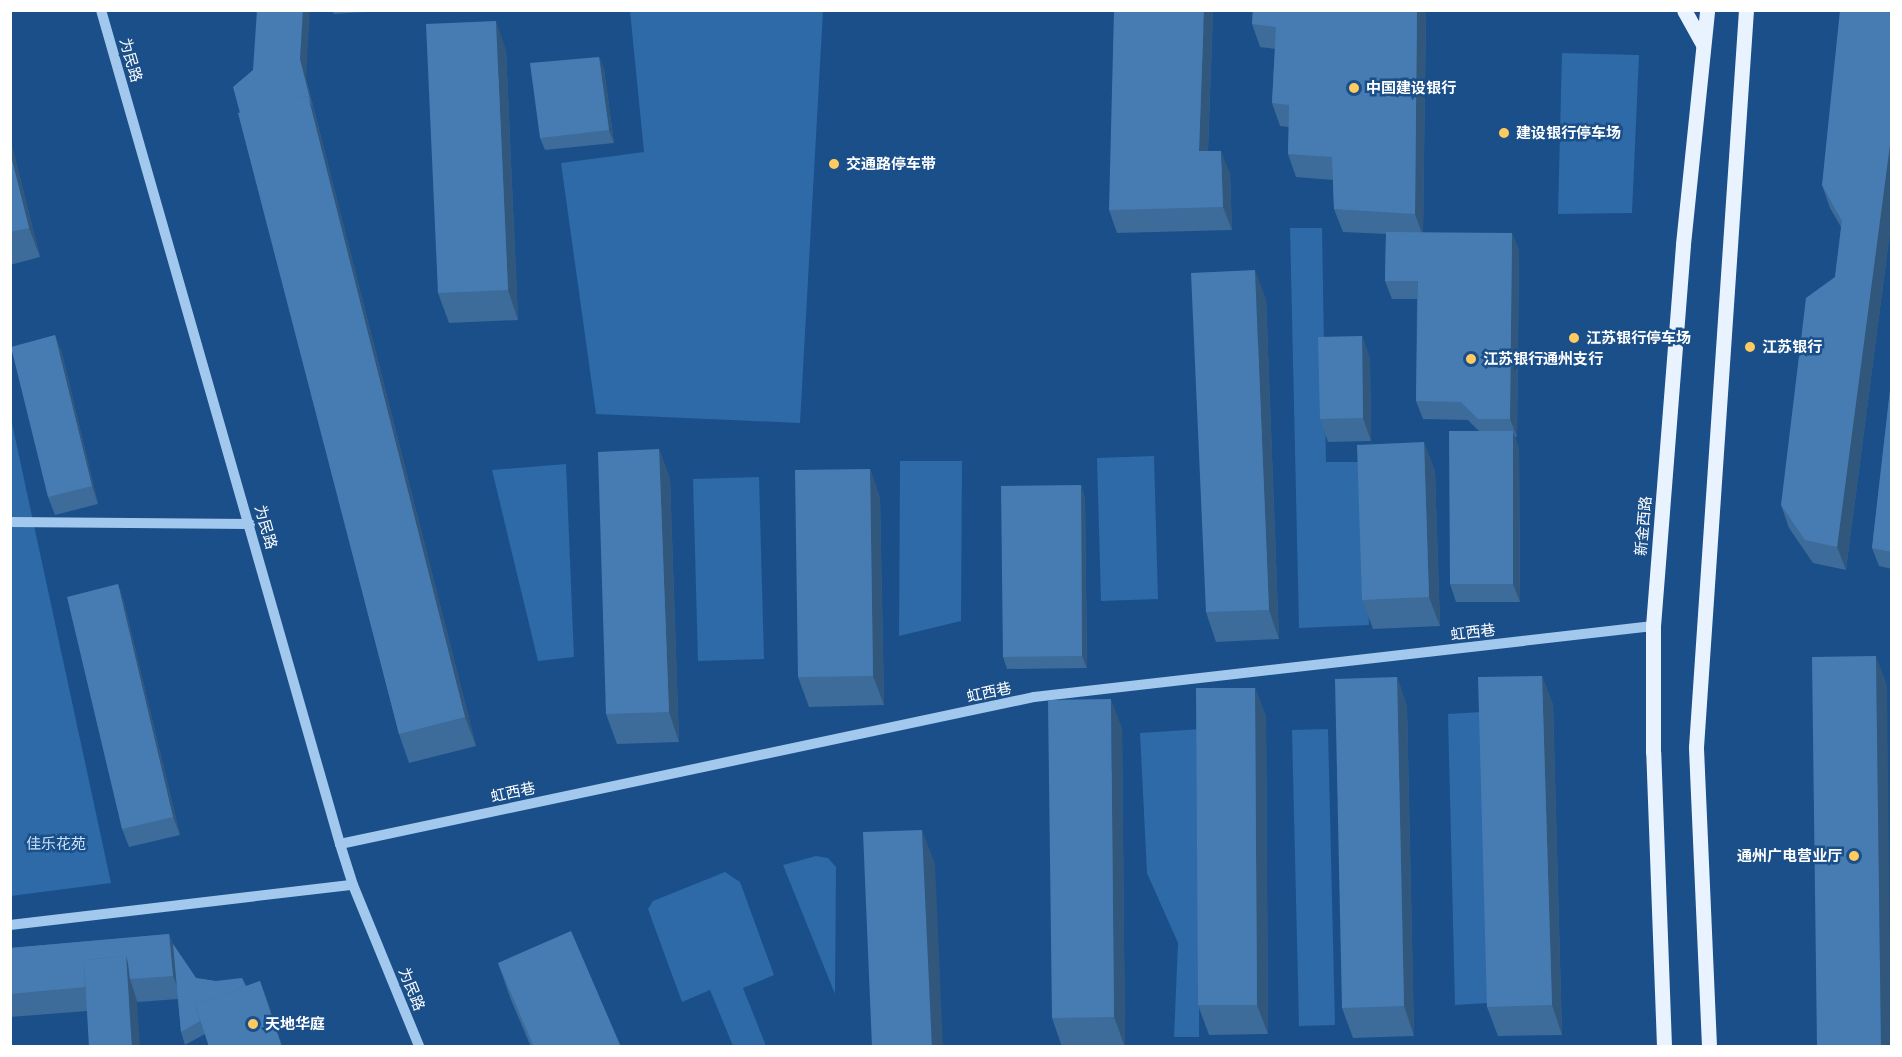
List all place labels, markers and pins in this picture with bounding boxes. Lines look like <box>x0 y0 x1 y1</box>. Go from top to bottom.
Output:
place label: 中国建设银行 <box>1366 79 1456 97</box>
marker: 中国建设银行 <box>1347 81 1361 95</box>
place label: 建设银行停车场 <box>1516 124 1621 142</box>
marker: 建设银行停车场 <box>1497 126 1511 140</box>
place label: 交通路停车带 <box>846 155 936 173</box>
marker: 交通路停车带 <box>827 157 841 171</box>
place label: 江苏银行停车场 <box>1586 329 1691 347</box>
marker: 江苏银行停车场 <box>1567 331 1581 345</box>
place label: 江苏银行 <box>1762 338 1822 356</box>
marker: 江苏银行 <box>1743 340 1757 354</box>
place label: 江苏银行通州支行 <box>1483 350 1603 368</box>
marker: 江苏银行通州支行 <box>1464 352 1478 366</box>
place label: 通州广电营业厅 <box>1737 847 1842 865</box>
marker: 通州广电营业厅 <box>1847 849 1861 863</box>
place label: 天地华庭 <box>265 1015 325 1033</box>
marker: 天地华庭 <box>246 1017 260 1031</box>

